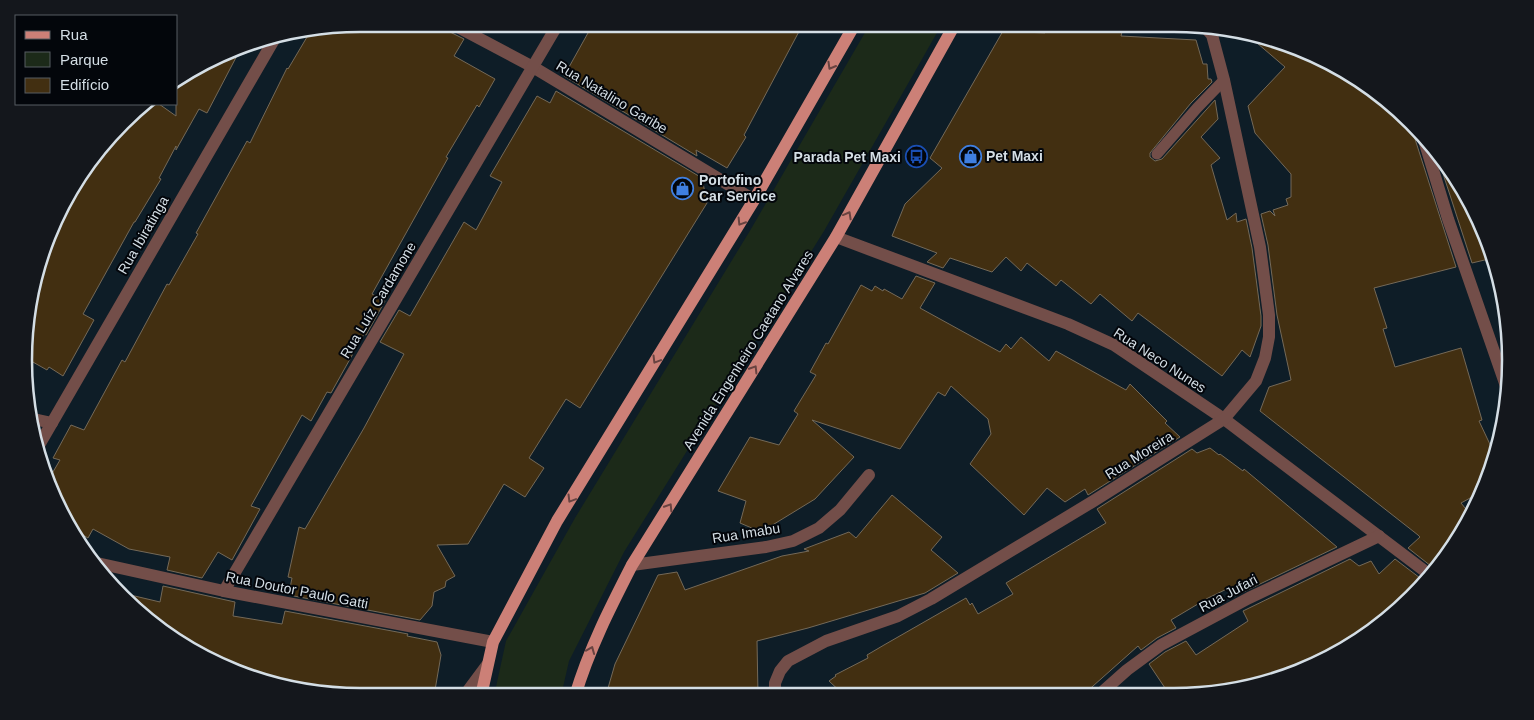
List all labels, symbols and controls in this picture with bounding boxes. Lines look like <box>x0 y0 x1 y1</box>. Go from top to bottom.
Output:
legend <box>15 15 178 105</box>
text: Rua <box>60 26 88 43</box>
text: Parque <box>60 51 108 68</box>
street label: Rua Natalino Garibe <box>554 57 671 137</box>
one-way arrow <box>827 61 837 70</box>
text: Edifício <box>60 76 109 93</box>
shop icon: Pet Maxi <box>958 144 982 168</box>
bus stop icon: Parada Pet Maxi <box>905 145 929 169</box>
place label: Pet Maxi <box>986 148 1043 164</box>
place label: Parada Pet Maxi <box>794 149 901 165</box>
place label: Portofino Car Service <box>699 172 776 204</box>
shop icon: Portofino Car Service <box>671 176 695 200</box>
street label: Rua Ibiratinga <box>114 193 172 277</box>
one-way arrow <box>842 212 852 221</box>
one-way arrow <box>737 216 747 225</box>
street label: Rua Luíz Cardamone <box>337 239 419 361</box>
street label: Avenida Engenheiro Caetano Alvares <box>680 247 816 453</box>
street label: Rua Neco Nunes <box>1111 324 1209 396</box>
one-way arrow <box>652 355 662 364</box>
one-way arrow <box>748 366 758 375</box>
street label: Rua Moreira <box>1102 428 1176 482</box>
one-way arrow <box>568 493 577 502</box>
one-way arrow <box>663 504 672 513</box>
street label: Rua Imabu <box>711 520 781 546</box>
street label: Rua Doutor Paulo Gatti <box>224 568 370 612</box>
street label: Rua Jufari <box>1196 571 1260 615</box>
one-way arrow <box>585 646 595 654</box>

